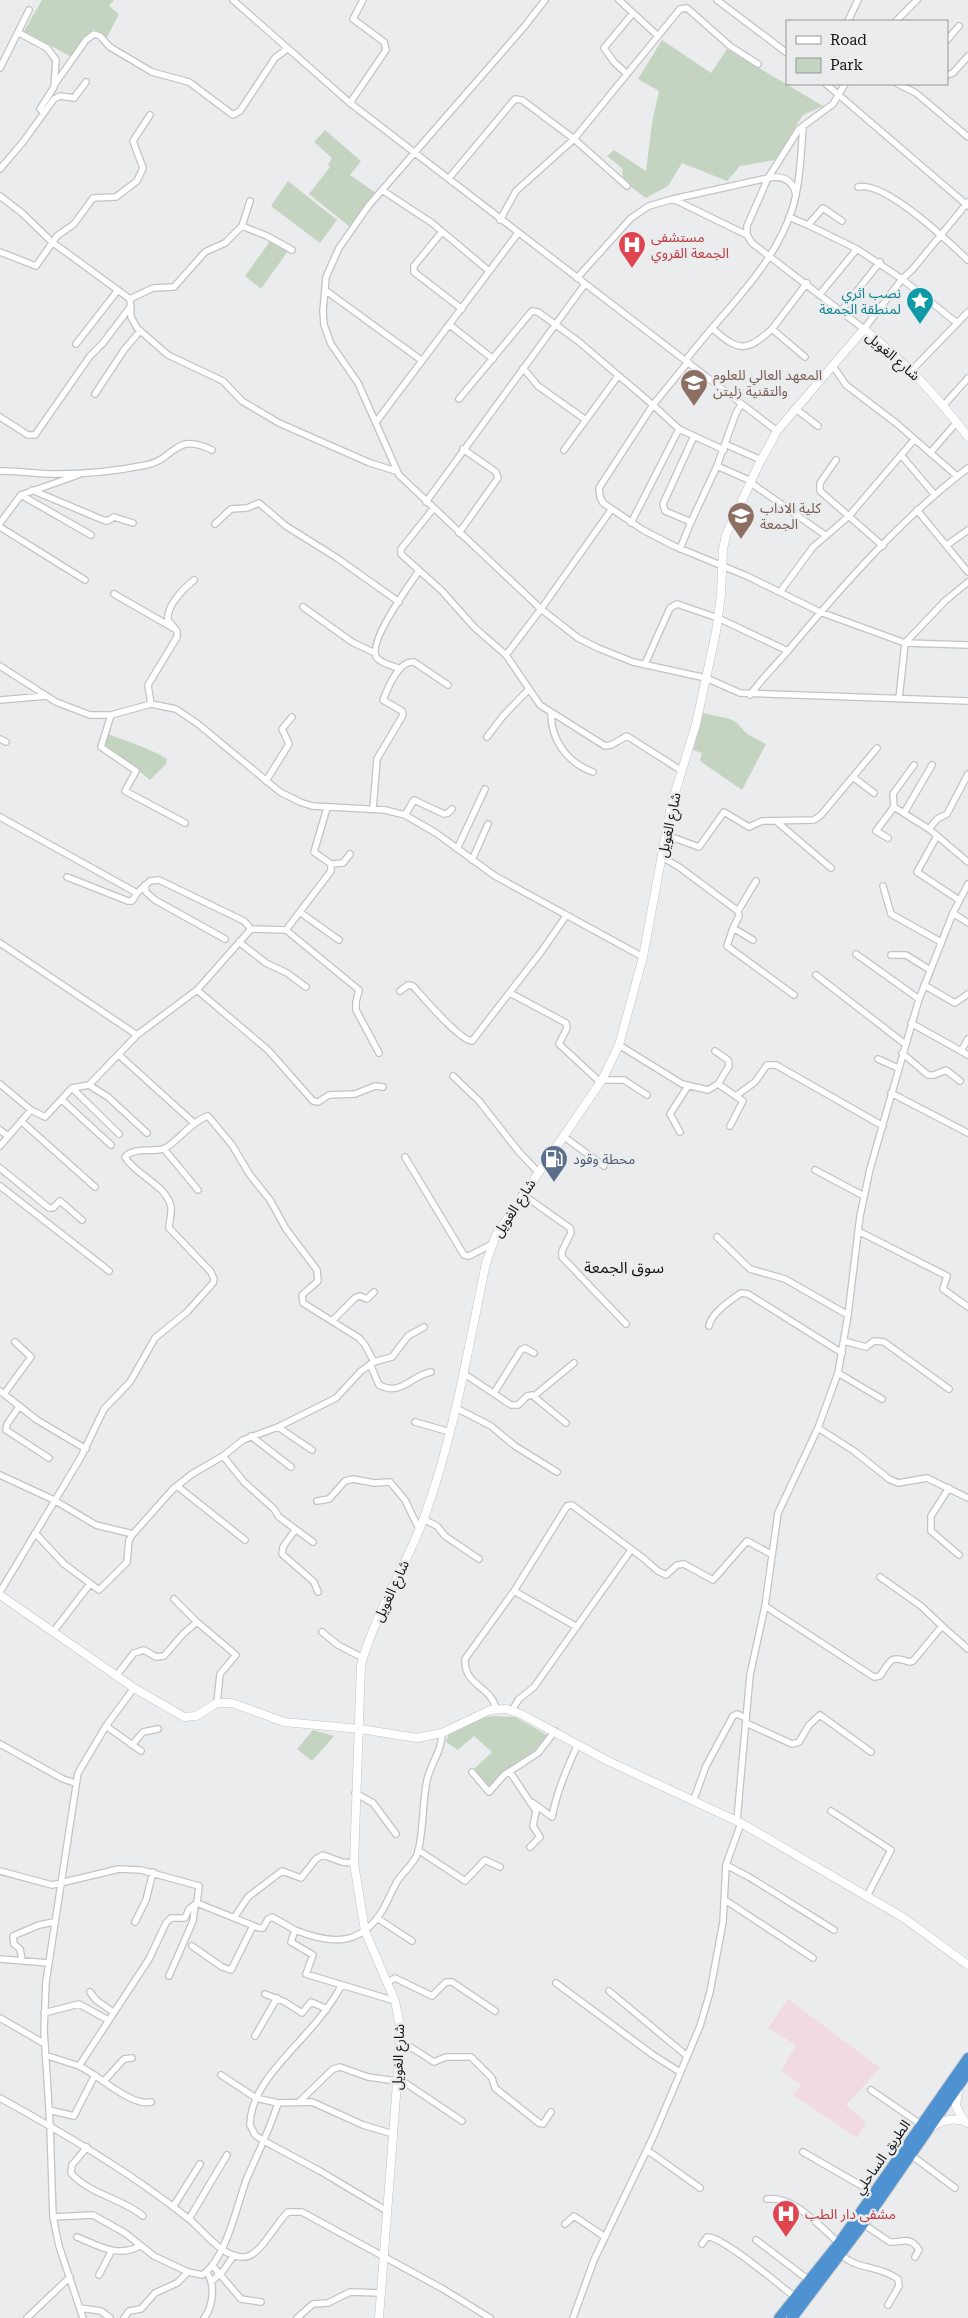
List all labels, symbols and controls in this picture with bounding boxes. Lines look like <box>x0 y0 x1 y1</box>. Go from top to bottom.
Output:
legend <box>786 20 948 85</box>
text: Road <box>830 31 867 49</box>
text: Park <box>830 56 864 74</box>
place label: مستشفى الجمعة القروي <box>651 229 729 264</box>
hospital icon: مستشفى الجمعة القروي <box>617 230 647 269</box>
place label: نصب اثري لمنطقة الجمعة <box>819 285 901 317</box>
place icon: نصب اثري لمنطقة الجمعة <box>905 286 935 325</box>
street label: شارع الغويل <box>861 328 923 386</box>
place label: المعهد العالي للعلوم والتقنية زليتن <box>713 367 822 400</box>
school or university icon: المعهد العالي للعلوم والتقنية زليتن <box>679 368 709 407</box>
place label: كلية اﻻداب الجمعة <box>760 500 821 532</box>
school or university icon: كلية اﻻداب الجمعة <box>726 501 756 540</box>
street label: شارع الغويل <box>654 791 687 860</box>
fuel station icon: محطة وقود <box>539 1144 569 1183</box>
place label: محطة وقود <box>573 1151 635 1168</box>
street label: شارع الغويل <box>489 1176 541 1242</box>
district label: سوق الجمعة <box>584 1258 664 1277</box>
street label: شارع الغويل <box>370 1558 415 1626</box>
street label: شارع الغويل <box>389 2024 410 2090</box>
street label: الطريق الساحلي <box>851 2117 916 2199</box>
hospital icon: مشفى دار الطب <box>771 2199 801 2238</box>
place label: مشفى دار الطب <box>805 2206 896 2223</box>

